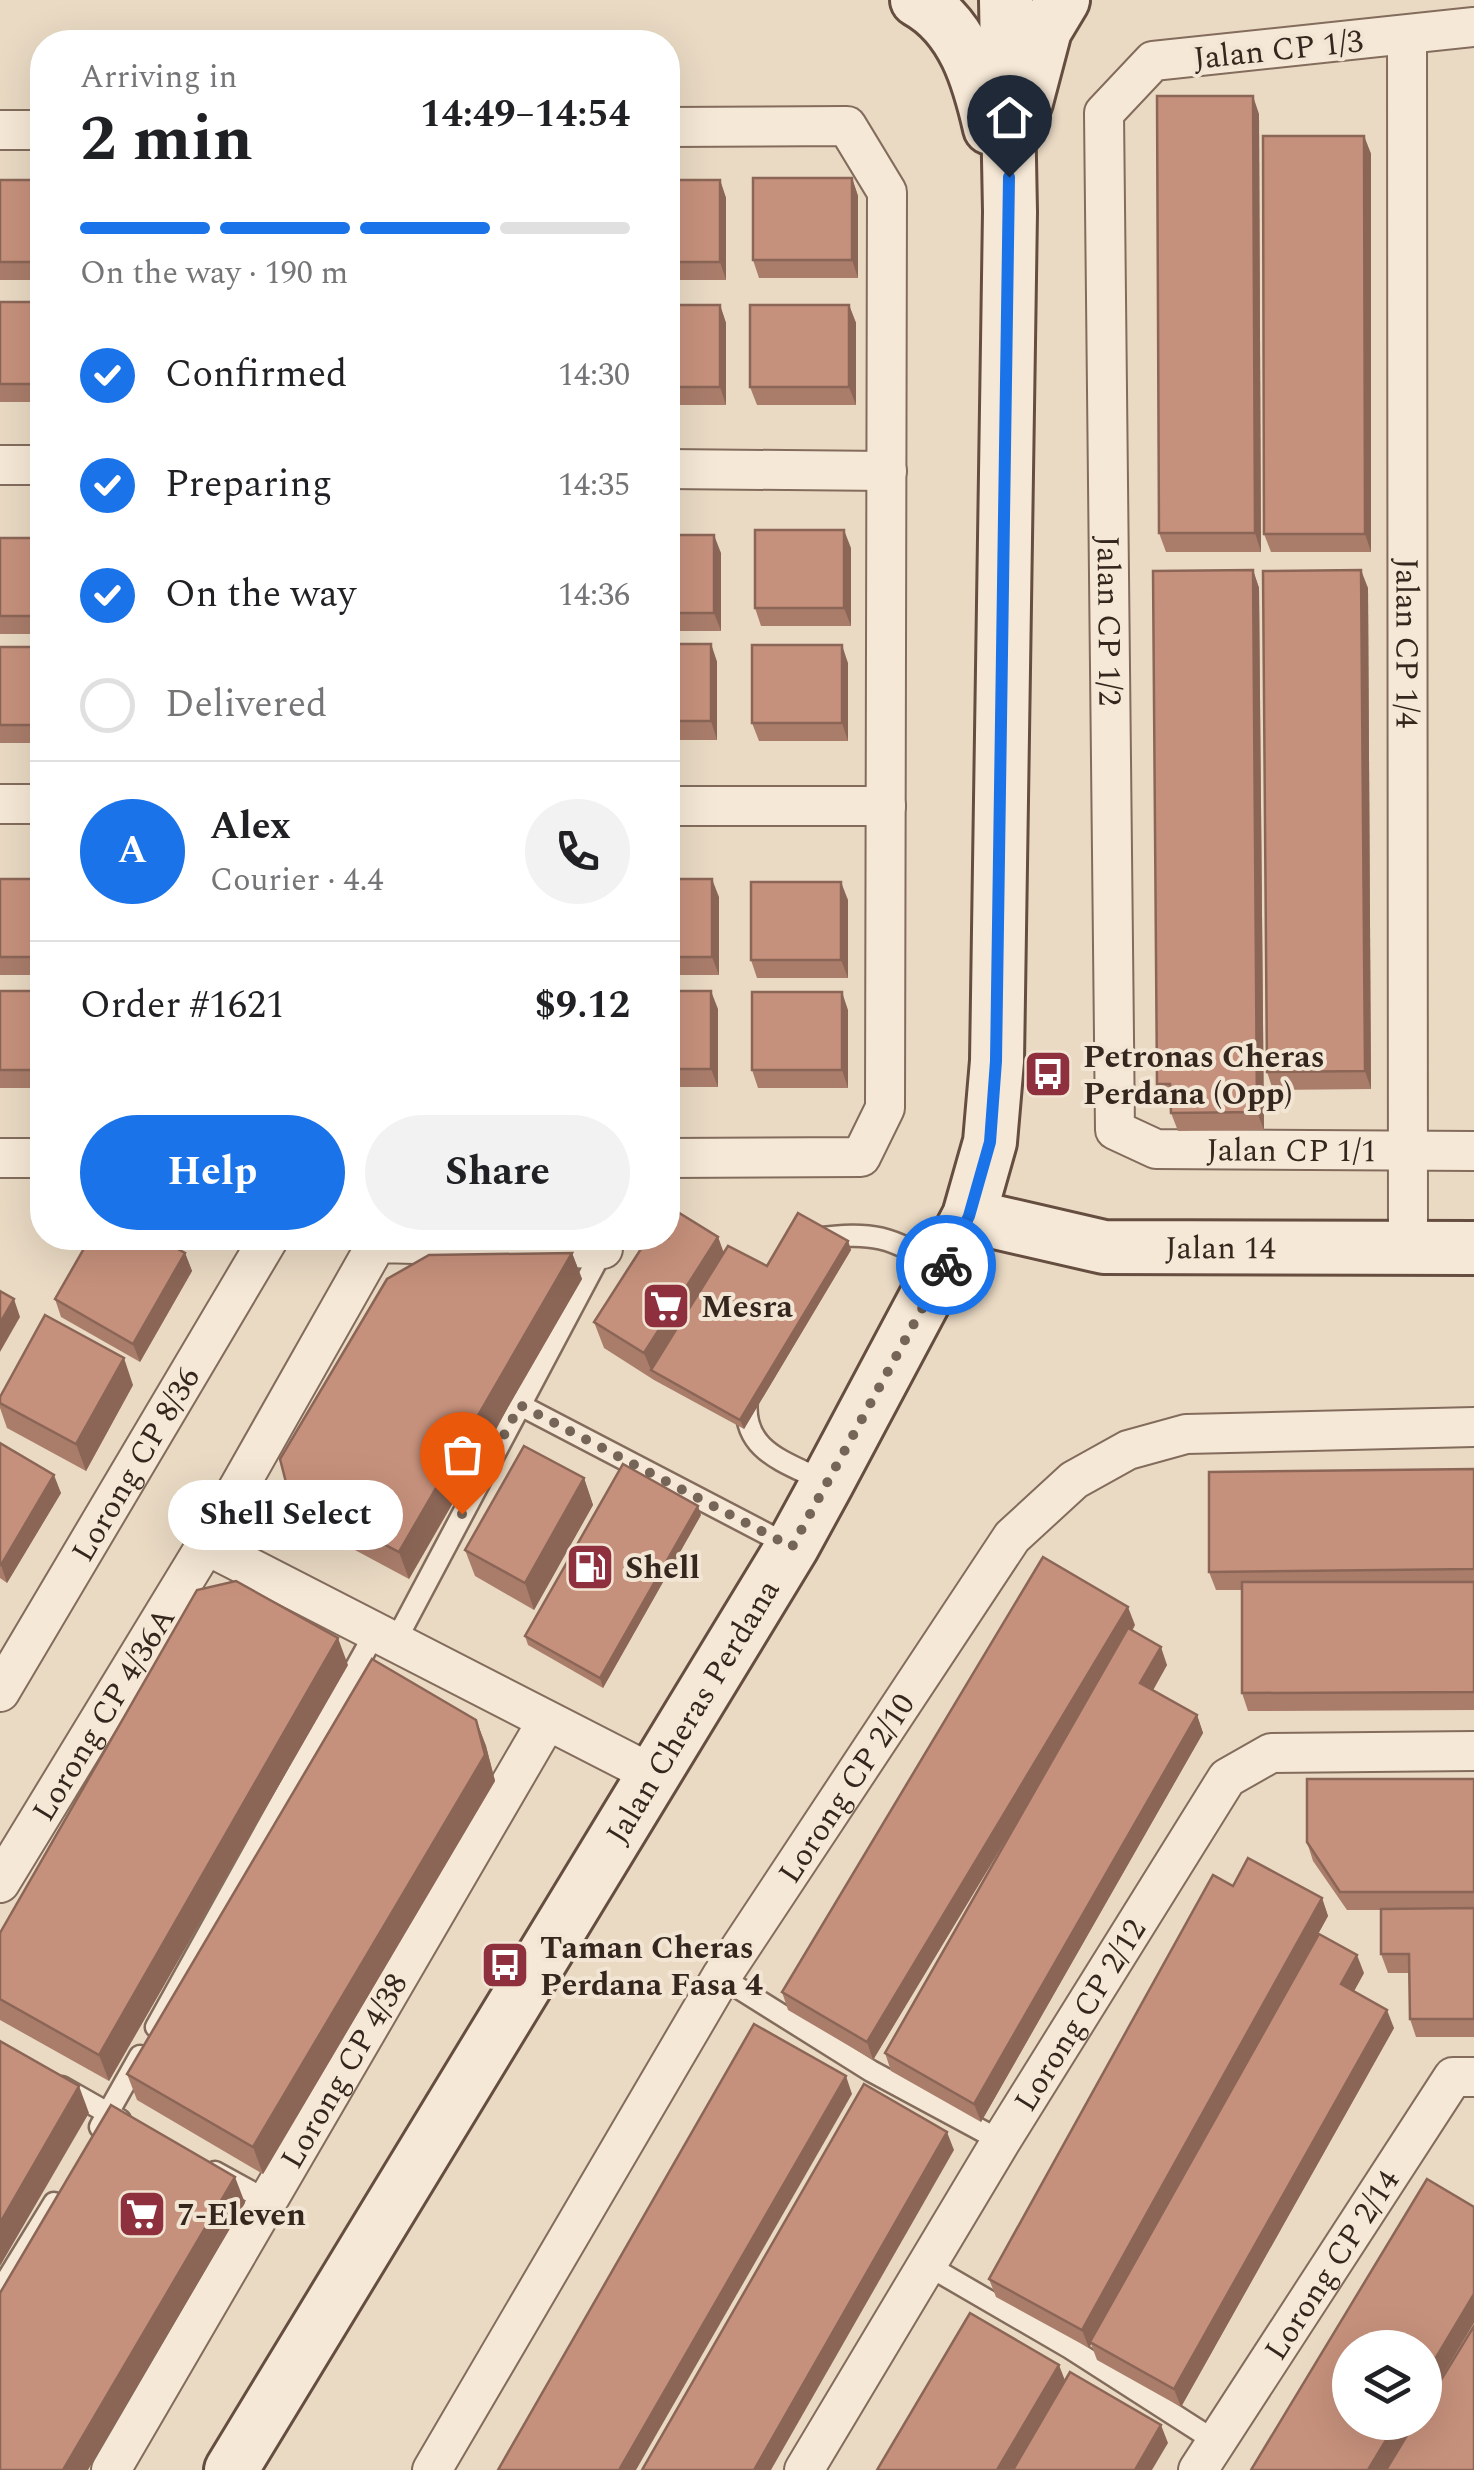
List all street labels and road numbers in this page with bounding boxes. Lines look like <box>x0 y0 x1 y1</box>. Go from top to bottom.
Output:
street label: Jalan CP 1/3 <box>1191 17 1365 84</box>
street label: Jalan CP 1/2 <box>1083 535 1133 706</box>
street label: Jalan CP 1/4 <box>1381 558 1431 728</box>
street label: Jalan CP 1/1 <box>1206 1126 1377 1176</box>
street label: Jalan 14 <box>1165 1224 1276 1273</box>
street label: Lorong CP 8/36 <box>59 1358 213 1572</box>
street label: Jalan Cheras Perdana <box>594 1570 793 1854</box>
street label: Lorong CP 4/36A <box>20 1598 189 1831</box>
street label: Lorong CP 2/10 <box>766 1684 928 1894</box>
street label: Lorong CP 2/12 <box>1002 1910 1160 2122</box>
street label: Lorong CP 4/38 <box>268 1964 421 2179</box>
street label: Lorong CP 2/14 <box>1252 2160 1413 2371</box>

